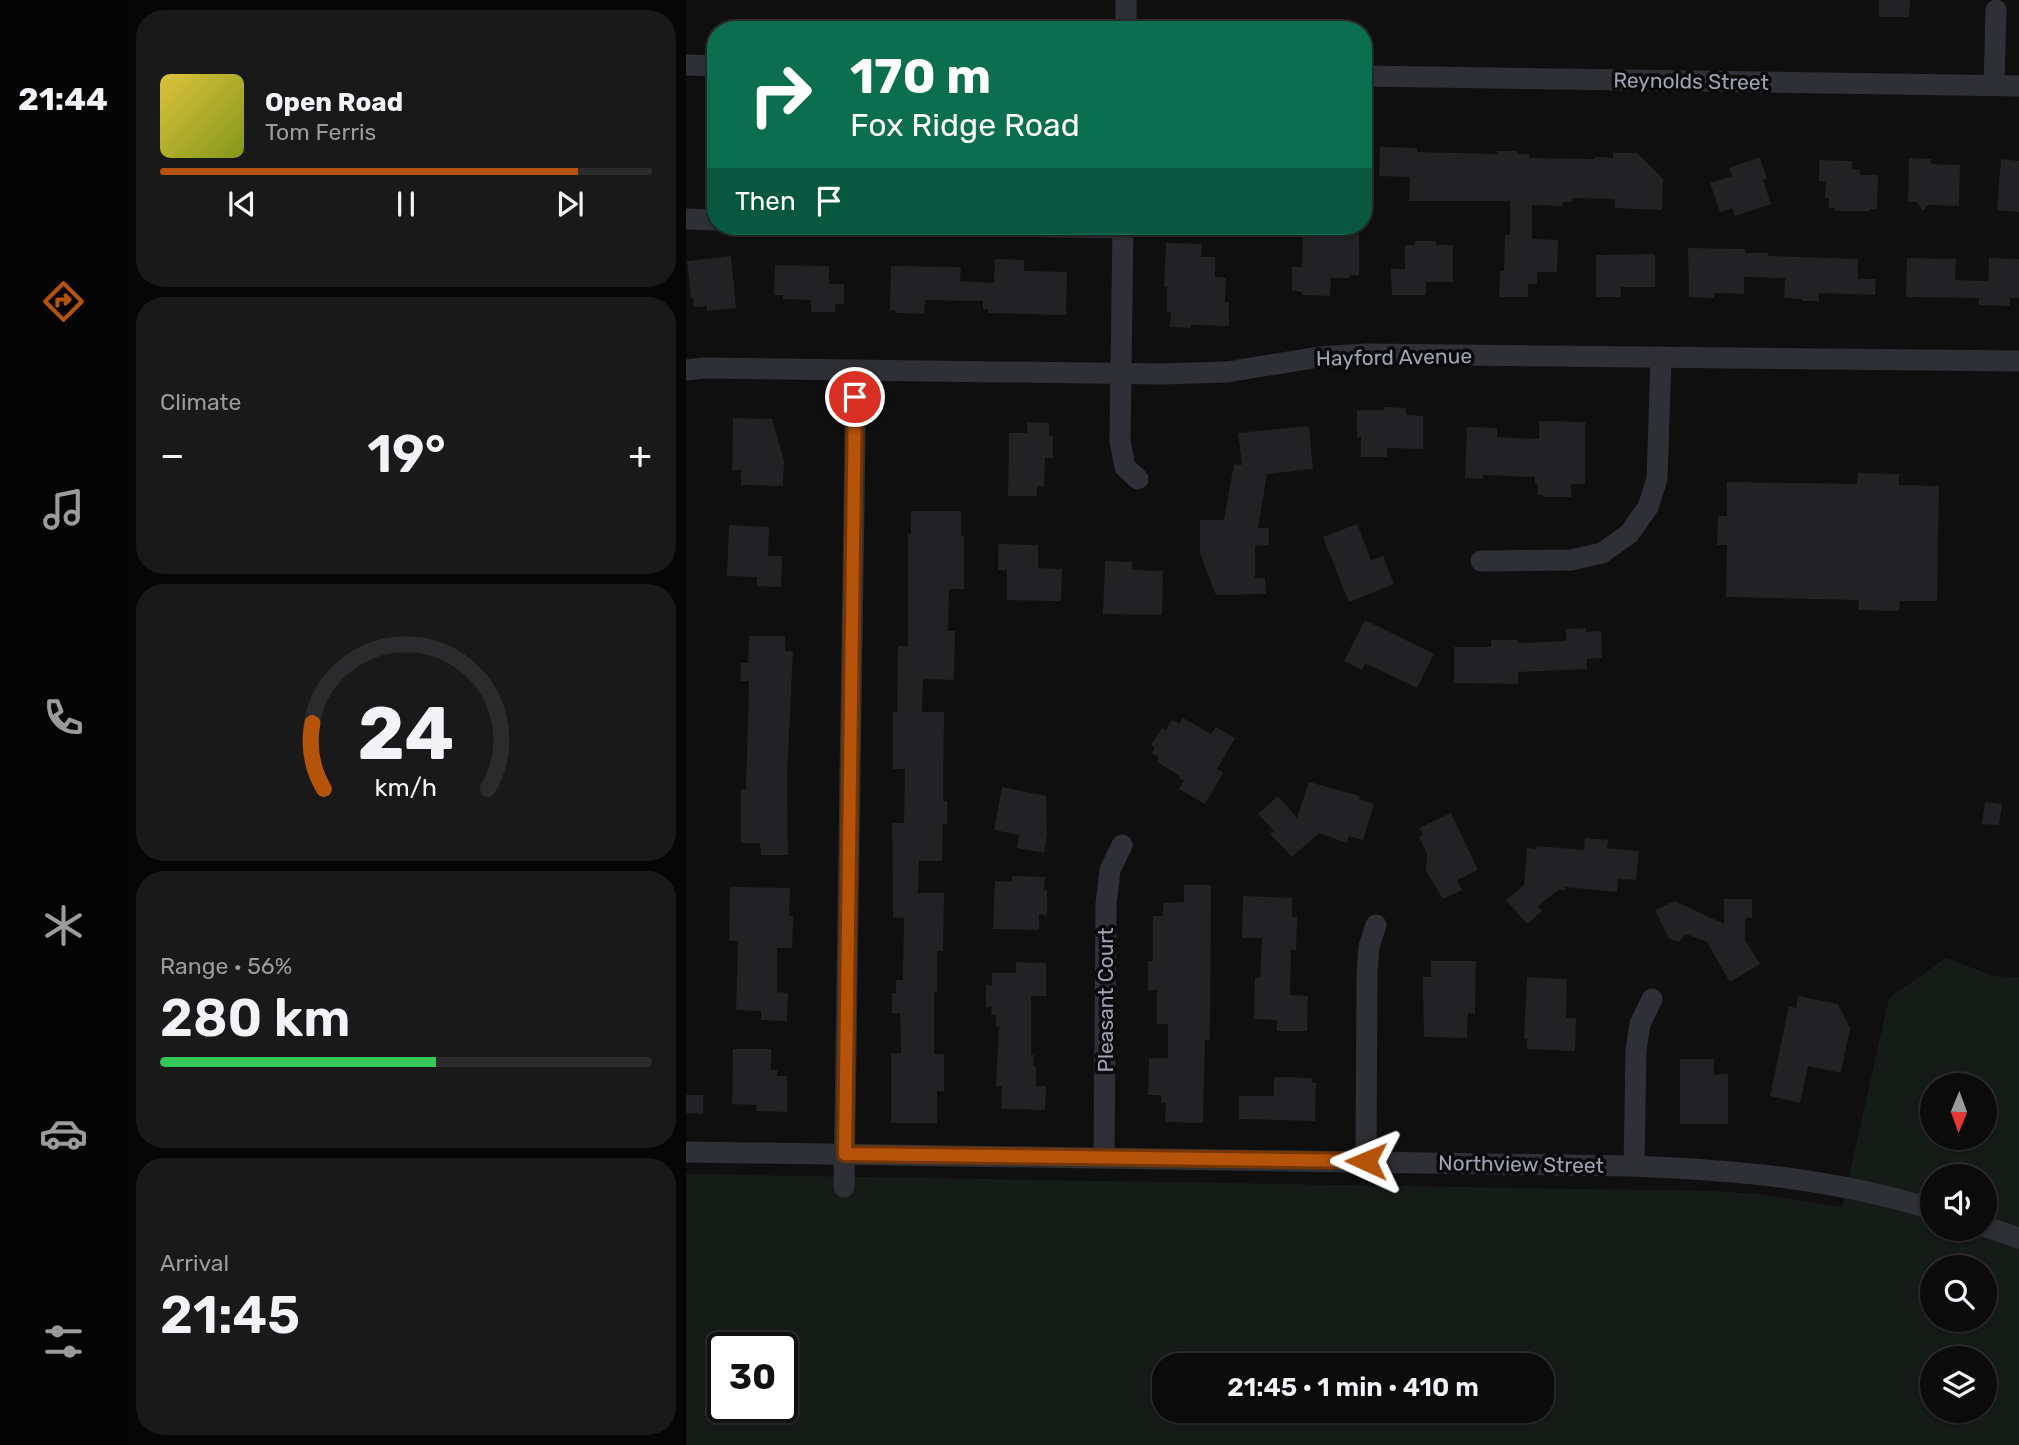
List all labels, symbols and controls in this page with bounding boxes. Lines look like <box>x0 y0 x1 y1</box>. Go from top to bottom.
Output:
text: 170 m <box>850 47 991 105</box>
icon: right <box>735 49 826 140</box>
street label: Reynolds Street <box>1613 67 1769 95</box>
text: 21:44 <box>18 80 108 118</box>
text: Open Road <box>265 87 403 118</box>
text: Fox Ridge Road <box>850 106 1080 144</box>
text: Tom Ferris <box>265 118 376 146</box>
icon: arrive <box>810 182 848 220</box>
icon: previous <box>223 185 261 223</box>
icon: pause <box>387 185 425 223</box>
icon: next <box>551 185 589 223</box>
text: Then <box>735 186 796 217</box>
icon: directions <box>39 277 88 326</box>
street label: Hayford Avenue <box>1316 343 1472 371</box>
pin <box>825 367 885 427</box>
icon: arrive <box>836 378 874 416</box>
text: Climate <box>160 388 241 416</box>
text: 19° <box>367 423 446 485</box>
text: − <box>160 432 185 478</box>
text: + <box>628 432 652 478</box>
icon: music <box>39 485 88 534</box>
text: 24 <box>358 691 454 777</box>
icon: phone <box>39 693 88 742</box>
text: km/h <box>375 772 437 801</box>
icon: climate <box>39 901 88 950</box>
street label: Pleasant Court <box>1093 927 1118 1073</box>
text: Range · 56% <box>160 952 292 980</box>
text: 280 km <box>160 987 351 1049</box>
north arrow <box>1920 1073 1997 1150</box>
map controls <box>1920 1073 1997 1423</box>
icon: car <box>39 1109 88 1158</box>
position arrow <box>1329 1124 1403 1198</box>
street label: Northview Street <box>1438 1150 1604 1178</box>
button: sound <box>1920 1164 1997 1241</box>
text: Arrival <box>160 1249 229 1277</box>
button: search <box>1920 1255 1997 1332</box>
text: 21:45 <box>160 1284 300 1346</box>
icon: filters <box>39 1317 88 1366</box>
speed limit sign: 30 <box>707 1332 798 1423</box>
button: layers <box>1920 1346 1997 1423</box>
text: 21:45 · 1 min · 410 m <box>1227 1372 1479 1403</box>

